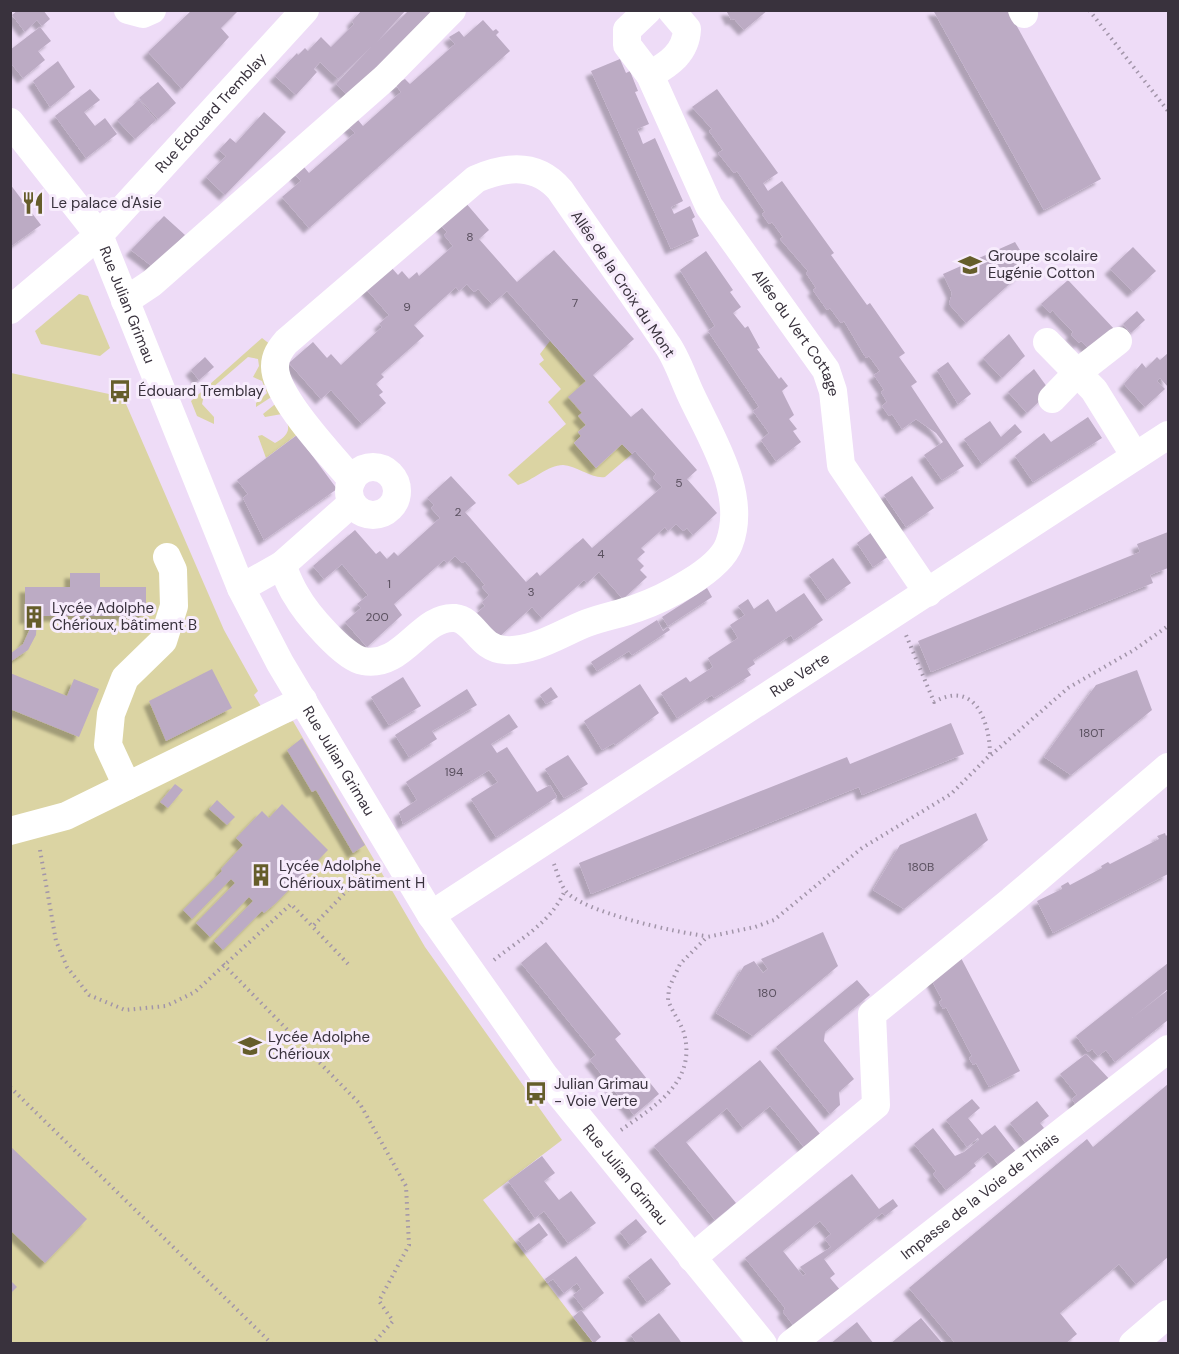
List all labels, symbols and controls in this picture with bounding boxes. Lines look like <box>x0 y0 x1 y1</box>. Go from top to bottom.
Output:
street label: Rue Édouard Tremblay <box>151 48 271 177</box>
restaurant icon: Le palace d'Asie <box>20 190 46 216</box>
place label: Le palace d'Asie <box>51 193 162 213</box>
street label: Allée de la Croix du Mont <box>566 207 680 361</box>
house number: 8 <box>466 229 474 245</box>
street label: Rue Julian Grimau <box>95 243 160 366</box>
place label: Groupe scolaire Eugénie Cotton <box>988 246 1098 283</box>
school or university icon: Groupe scolaire Eugénie Cotton <box>957 252 983 278</box>
street label: Allée du Vert Cottage <box>747 265 844 397</box>
house number: 7 <box>572 295 578 311</box>
house number: 9 <box>403 299 411 315</box>
bus stop icon: Édouard Tremblay <box>107 378 133 404</box>
place label: Édouard Tremblay <box>138 381 265 401</box>
house number: 5 <box>675 475 683 491</box>
house number: 2 <box>455 504 462 520</box>
house number: 4 <box>597 546 605 562</box>
house number: 1 <box>387 576 391 592</box>
house number: 3 <box>527 584 535 600</box>
place label: Lycée Adolphe Chérioux, bâtiment B <box>52 598 197 635</box>
building icon: Lycée Adolphe Chérioux, bâtiment B <box>21 604 47 630</box>
house number: 200 <box>365 609 389 625</box>
street label: Rue Verte <box>766 648 833 702</box>
street label: Rue Julian Grimau <box>298 702 379 820</box>
house number: 180T <box>1079 725 1105 741</box>
house number: 194 <box>445 764 463 780</box>
place label: Lycée Adolphe Chérioux, bâtiment H <box>279 856 425 893</box>
house number: 180B <box>908 859 934 875</box>
building icon: Lycée Adolphe Chérioux, bâtiment H <box>248 862 274 888</box>
house number: 180 <box>757 985 777 1001</box>
place label: Lycée Adolphe Chérioux <box>268 1027 370 1064</box>
school or university icon: Lycée Adolphe Chérioux <box>237 1033 263 1059</box>
place label: Julian Grimau - Voie Verte <box>554 1074 648 1111</box>
bus stop icon: Julian Grimau - Voie Verte <box>523 1080 549 1106</box>
street label: Rue Julian Grimau <box>578 1120 672 1229</box>
street label: Impasse de la Voie de Thiais <box>897 1128 1063 1264</box>

